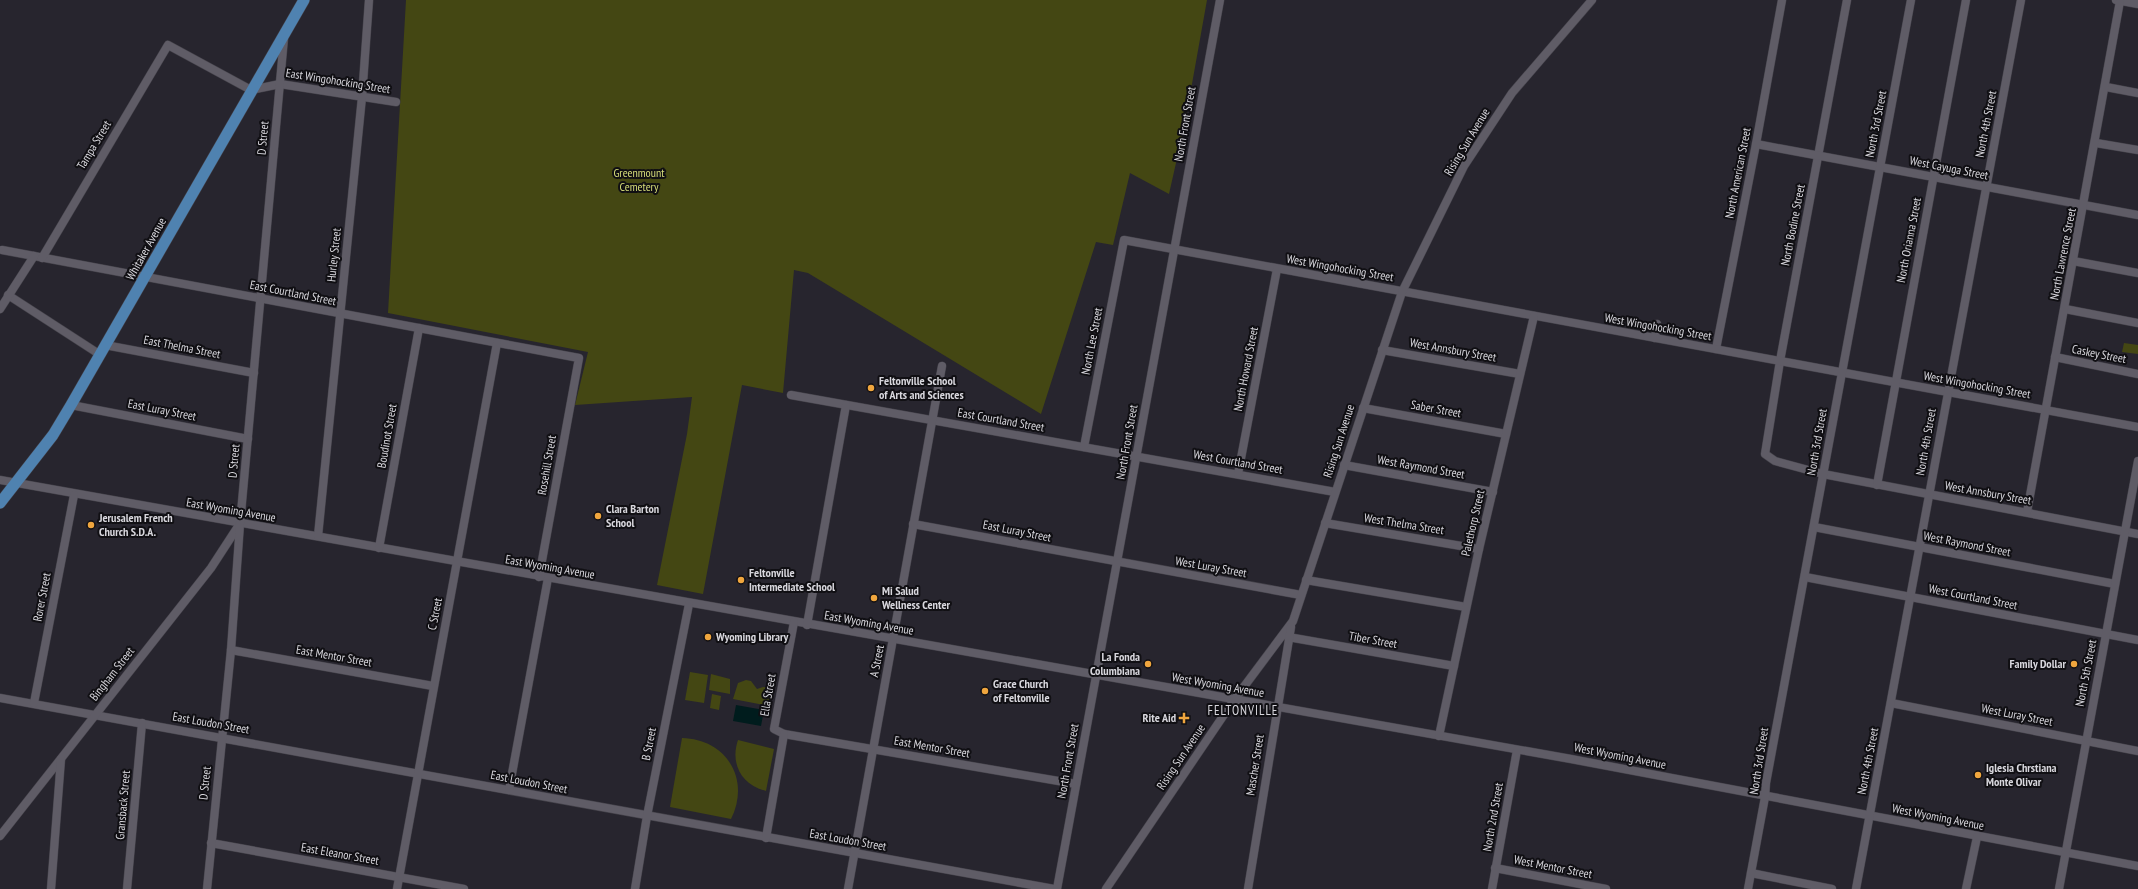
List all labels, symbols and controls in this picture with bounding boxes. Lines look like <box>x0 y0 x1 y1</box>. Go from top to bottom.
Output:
street label: East Wingohocking Street <box>285 65 392 96</box>
street label: North Front Street <box>1171 85 1199 163</box>
street label: North 3rd Street <box>1862 89 1889 159</box>
street label: North 4th Street <box>1972 89 1999 159</box>
street label: Rising Sun Avenue <box>1441 105 1493 178</box>
street label: Tampa Street <box>73 117 114 172</box>
street label: D Street <box>254 120 272 155</box>
street label: North American Street <box>1721 126 1754 220</box>
street label: West Cayuga Street <box>1909 153 1990 183</box>
park label: Greenmount Cemetery <box>613 165 665 194</box>
street label: North Bodine Street <box>1777 182 1808 267</box>
street label: North Orianna Street <box>1893 195 1924 284</box>
street label: North Lawrence Street <box>2046 206 2079 301</box>
street label: Whitaker Avenue <box>122 215 169 283</box>
street label: Hurley Street <box>323 227 344 283</box>
street label: West Wingohocking Street <box>1285 251 1395 284</box>
street label: East Courtland Street <box>249 277 338 308</box>
street label: North Lee Street <box>1078 305 1105 376</box>
street label: West Wingohocking Street <box>1603 310 1713 343</box>
street label: North Howard Street <box>1230 325 1261 412</box>
street label: East Thelma Street <box>142 332 222 361</box>
street label: West Annsbury Street <box>1409 335 1498 365</box>
street label: Caskey Street <box>2071 341 2128 366</box>
street label: West Wingohocking Street <box>1922 368 2032 401</box>
place label: Feltonville School of Arts and Sciences <box>879 373 964 402</box>
marker: Feltonville School of Arts and Sciences <box>866 383 876 393</box>
street label: East Luray Street <box>127 396 198 424</box>
street label: Saber Street <box>1410 397 1463 420</box>
street label: Boudinot Street <box>373 402 400 469</box>
street label: Rising Sun Avenue <box>1320 402 1357 479</box>
street label: North Front Street <box>1113 403 1141 481</box>
street label: East Courtland Street <box>957 405 1046 435</box>
street label: North 3rd Street <box>1803 407 1830 477</box>
street label: North 4th Street <box>1912 407 1939 477</box>
street label: Rosehill Street <box>534 433 559 496</box>
street label: D Street <box>225 443 243 478</box>
street label: West Courtland Street <box>1192 446 1285 477</box>
street label: West Raymond Street <box>1376 451 1467 482</box>
street label: West Annsbury Street <box>1944 478 2033 508</box>
street label: Palethorp Street <box>1458 488 1488 557</box>
street label: East Wyoming Avenue <box>185 494 277 525</box>
place label: Clara Barton School <box>606 501 659 530</box>
place label: Jerusalem French Church S.D.A. <box>98 510 173 539</box>
street label: West Thelma Street <box>1363 510 1446 537</box>
marker: Clara Barton School <box>593 511 603 521</box>
street label: East Luray Street <box>982 517 1053 545</box>
marker: Jerusalem French Church S.D.A. <box>86 520 96 530</box>
street label: West Raymond Street <box>1922 528 2013 559</box>
street label: East Wyoming Avenue <box>504 551 596 582</box>
street label: West Luray Street <box>1174 553 1249 580</box>
place label: Feltonville Intermediate School <box>749 565 835 594</box>
street label: Rorer Street <box>29 571 54 623</box>
marker: Feltonville Intermediate School <box>736 575 746 585</box>
street label: West Courtland Street <box>1927 581 2020 613</box>
place label: Mi Salud Wellness Center <box>881 583 951 612</box>
marker: Mi Salud Wellness Center <box>869 593 879 603</box>
street label: C Street <box>424 596 445 631</box>
street label: East Wyoming Avenue <box>823 607 915 638</box>
street label: Tiber Street <box>1348 628 1399 651</box>
place label: Wyoming Library <box>715 629 789 644</box>
marker: Wyoming Library <box>703 632 713 642</box>
street label: North 5th Street <box>2072 638 2099 708</box>
street label: East Mentor Street <box>295 641 374 670</box>
street label: Bingham Street <box>86 643 138 704</box>
street label: A Street <box>866 643 887 678</box>
place label: La Fonda Columbiana <box>1090 649 1140 678</box>
place label: Family Dollar <box>2009 656 2066 671</box>
marker: La Fonda Columbiana <box>1143 659 1153 669</box>
marker: Family Dollar <box>2069 659 2079 669</box>
street label: West Wyoming Avenue <box>1171 669 1265 700</box>
street label: Ella Street <box>756 672 779 717</box>
place label: Grace Church of Feltonville <box>993 676 1050 705</box>
marker: Grace Church of Feltonville <box>980 686 990 696</box>
street label: West Luray Street <box>1980 700 2055 729</box>
district label: FELTONVILLE <box>1208 702 1278 719</box>
street label: East Loudon Street <box>172 708 251 737</box>
place label: Rite Aid <box>1143 710 1176 725</box>
marker: Rite Aid <box>1179 713 1189 723</box>
street label: Rising Sun Avenue <box>1153 721 1208 793</box>
street label: North Front Street <box>1054 722 1082 800</box>
street label: B Street <box>638 726 659 762</box>
street label: North 3rd Street <box>1746 726 1771 795</box>
street label: North 4th Street <box>1854 726 1881 796</box>
street label: East Mentor Street <box>893 732 972 761</box>
street label: Mascher Street <box>1242 733 1267 797</box>
street label: West Wyoming Avenue <box>1573 739 1667 772</box>
place label: Iglesia Chrstiana Monte Olivar <box>1986 760 2057 789</box>
street label: D Street <box>195 765 214 800</box>
street label: East Loudon Street <box>490 767 569 796</box>
street label: Gransback Street <box>112 769 133 840</box>
marker: Iglesia Chrstiana Monte Olivar <box>1973 770 1983 780</box>
street label: North 2nd Street <box>1479 781 1506 852</box>
street label: West Wyoming Avenue <box>1891 800 1985 833</box>
street label: East Loudon Street <box>809 825 888 854</box>
street label: East Eleanor Street <box>300 839 381 868</box>
street label: West Mentor Street <box>1513 852 1594 882</box>

